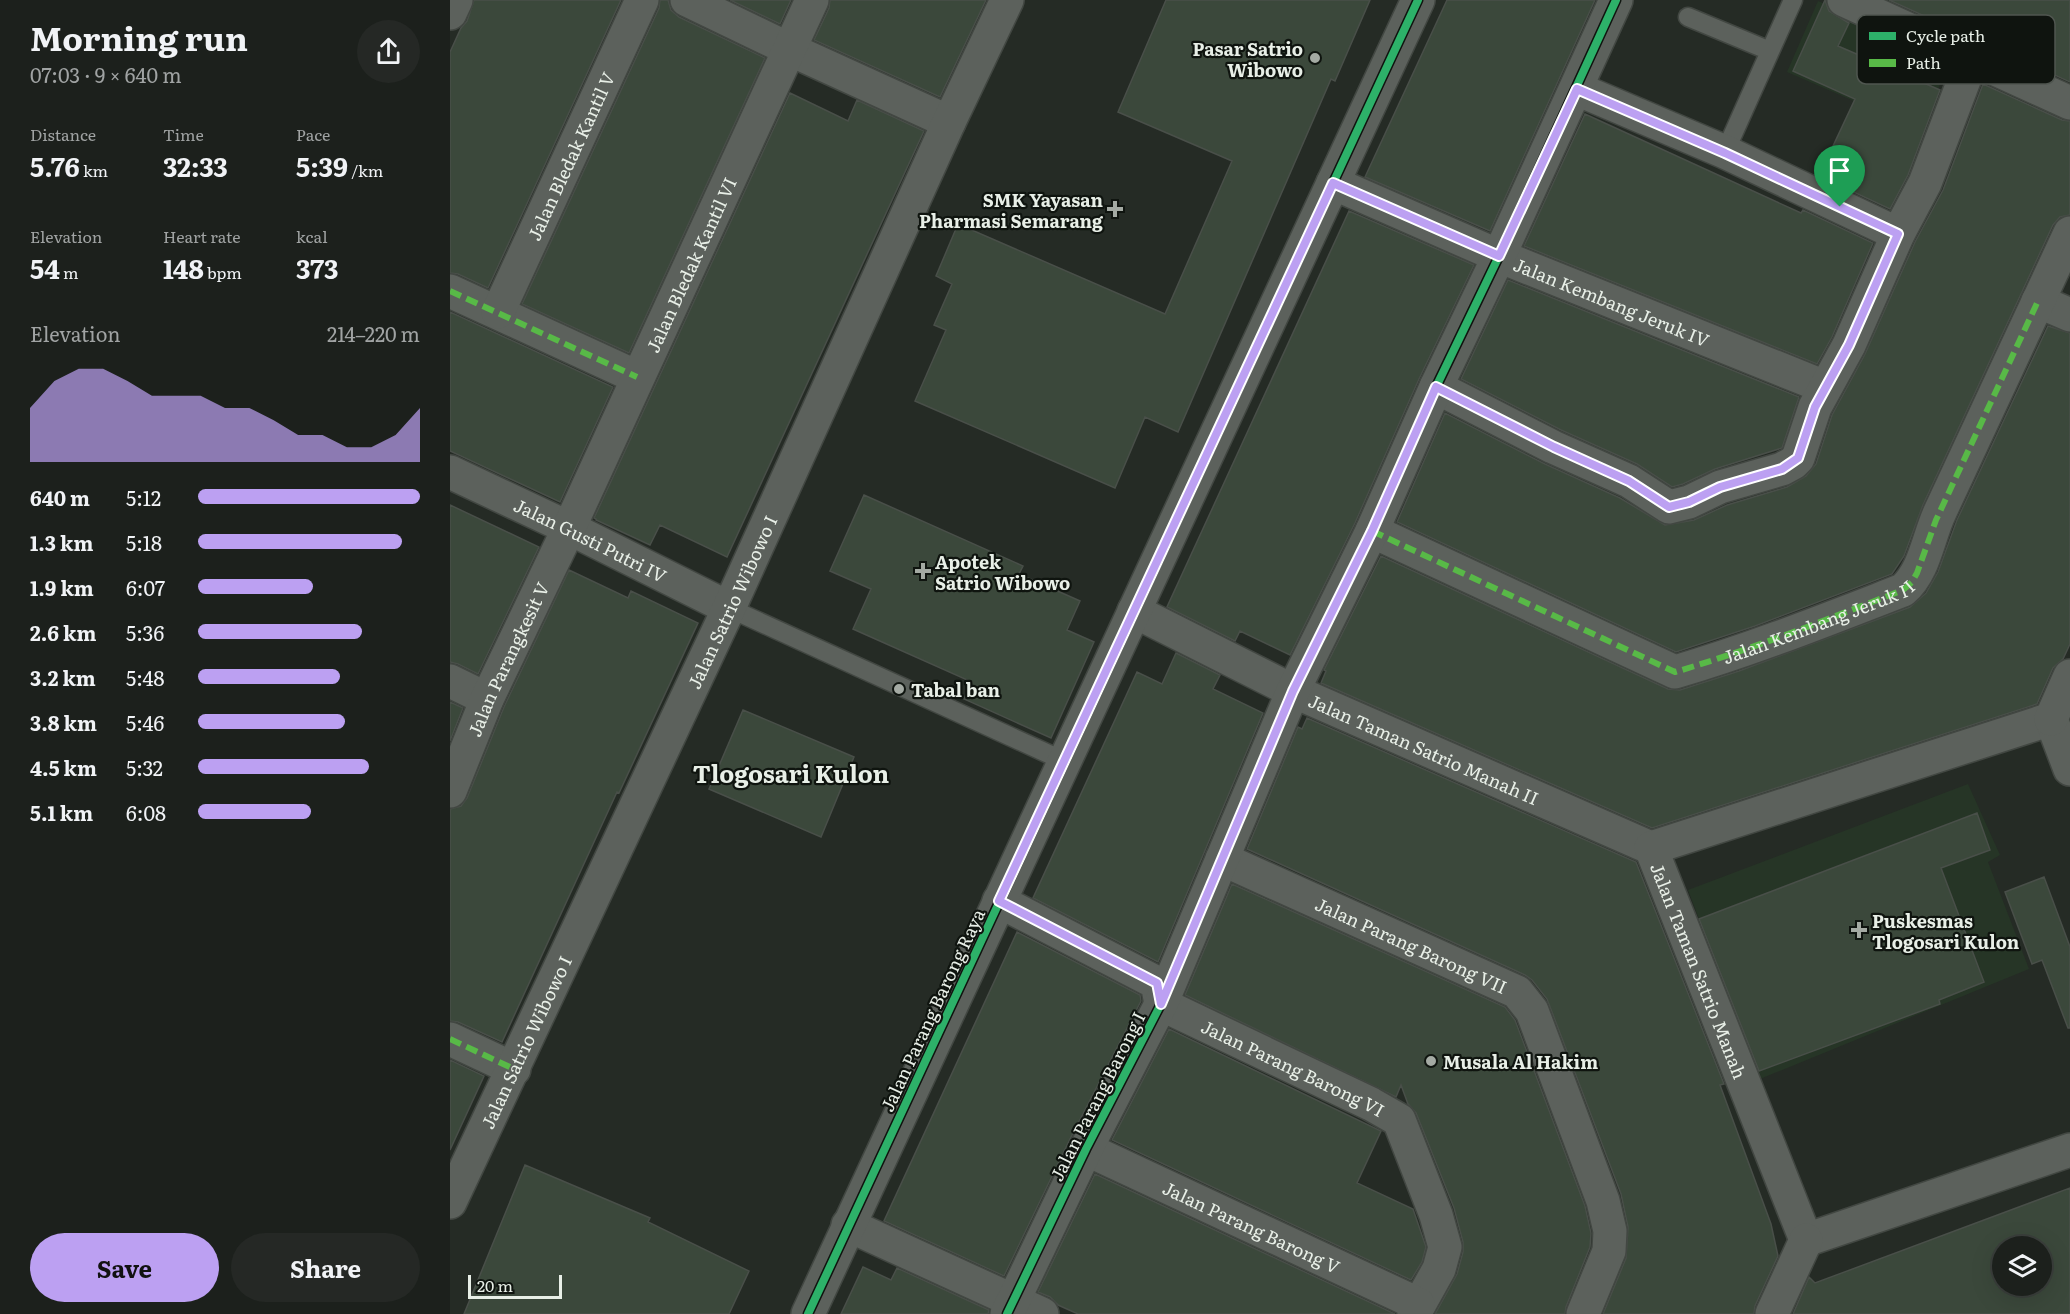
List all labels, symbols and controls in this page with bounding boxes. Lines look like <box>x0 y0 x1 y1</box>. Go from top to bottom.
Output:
text: Morning run <box>30 12 248 61</box>
legend <box>1857 15 2055 84</box>
button: share <box>357 20 420 83</box>
text: Cycle path <box>1906 23 1986 47</box>
place label: Pasar Satrio Wibowo <box>1193 35 1303 83</box>
text: Path <box>1906 50 1941 74</box>
marker: Pasar Satrio Wibowo <box>1308 51 1322 65</box>
text: 07:03 · 9 × 640 m <box>30 59 182 89</box>
street label: Jalan Bledak Kantil V <box>519 67 621 245</box>
text: Distance <box>30 122 96 146</box>
text: Time <box>163 122 204 146</box>
text: Pace <box>296 122 330 146</box>
pin <box>1814 145 1865 207</box>
text: 5.76 <box>30 146 80 185</box>
text: 32:33 <box>163 146 228 185</box>
text: 5:39 <box>296 146 348 185</box>
icon: arrive <box>1823 154 1856 187</box>
text: km <box>80 158 108 182</box>
text: /km <box>348 158 383 182</box>
street label: Jalan Bledak Kantil VI <box>638 172 742 356</box>
place label: SMK Yayasan Pharmasi Semarang <box>919 186 1104 234</box>
marker: SMK Yayasan Pharmasi Semarang <box>1108 202 1122 216</box>
text: Elevation <box>30 224 102 248</box>
text: Heart rate <box>163 224 241 248</box>
text: kcal <box>296 224 328 248</box>
text: 54 <box>30 248 60 287</box>
text: 148 <box>163 248 204 287</box>
text: 373 <box>296 248 338 287</box>
street label: Jalan Kembang Jeruk IV <box>1510 250 1714 353</box>
text: m <box>60 260 79 284</box>
text: bpm <box>204 260 242 284</box>
text: Elevation <box>30 318 120 348</box>
text: 214–220 m <box>327 318 420 348</box>
text: 640 m <box>30 482 90 512</box>
text: 5:12 <box>126 482 161 512</box>
street label: Jalan Gusti Putri IV <box>510 491 672 588</box>
street label: Jalan Satrio Wibowo I <box>680 510 783 693</box>
text: 1.3 km <box>30 527 93 557</box>
text: 5:18 <box>126 527 162 557</box>
place label: Apotek Satrio Wibowo <box>935 548 1070 596</box>
marker: Apotek Satrio Wibowo <box>916 564 930 578</box>
text: 1.9 km <box>30 572 94 602</box>
text: 6:07 <box>126 572 165 602</box>
street label: Jalan Kembang Jeruk II <box>1719 573 1920 670</box>
street label: Jalan Parangkesit V <box>460 577 555 740</box>
text: 2.6 km <box>30 617 96 647</box>
text: 5:36 <box>126 617 164 647</box>
text: 3.2 km <box>30 662 96 692</box>
text: 5:48 <box>126 662 164 692</box>
place label: Tabal ban <box>911 676 1001 703</box>
marker: Tabal ban <box>892 682 906 696</box>
street label: Jalan Taman Satrio Manah II <box>1305 686 1543 811</box>
text: 3.8 km <box>30 707 97 737</box>
text: 5:46 <box>126 707 164 737</box>
text: 4.5 km <box>30 752 97 782</box>
text: 5:32 <box>126 752 163 782</box>
district label: Tlogosari Kulon <box>693 755 889 790</box>
text: 5.1 km <box>30 797 93 827</box>
text: 6:08 <box>126 797 166 827</box>
street label: Jalan Taman Satrio Manah <box>1645 858 1754 1083</box>
street label: Jalan Parang Barong VII <box>1311 889 1512 1000</box>
street label: Jalan Parang Barong Raya <box>873 904 991 1116</box>
place label: Puskesmas Tlogosari Kulon <box>1872 907 2020 955</box>
marker: Puskesmas Tlogosari Kulon <box>1850 921 1868 939</box>
street label: Jalan Satrio Wibowo I <box>473 951 578 1133</box>
street label: Jalan Parang Barong I <box>1043 1007 1151 1185</box>
street label: Jalan Parang Barong VI <box>1197 1012 1390 1123</box>
place label: Musala Al Hakim <box>1443 1048 1598 1075</box>
marker: Musala Al Hakim <box>1424 1054 1438 1068</box>
street label: Jalan Parang Barong V <box>1159 1173 1345 1280</box>
button: Save <box>30 1233 219 1302</box>
button: Share <box>231 1233 420 1302</box>
map controls <box>1992 1236 2052 1296</box>
button: layers <box>1992 1236 2052 1296</box>
scale bar <box>468 1272 562 1300</box>
text: 20 m <box>477 1273 513 1297</box>

